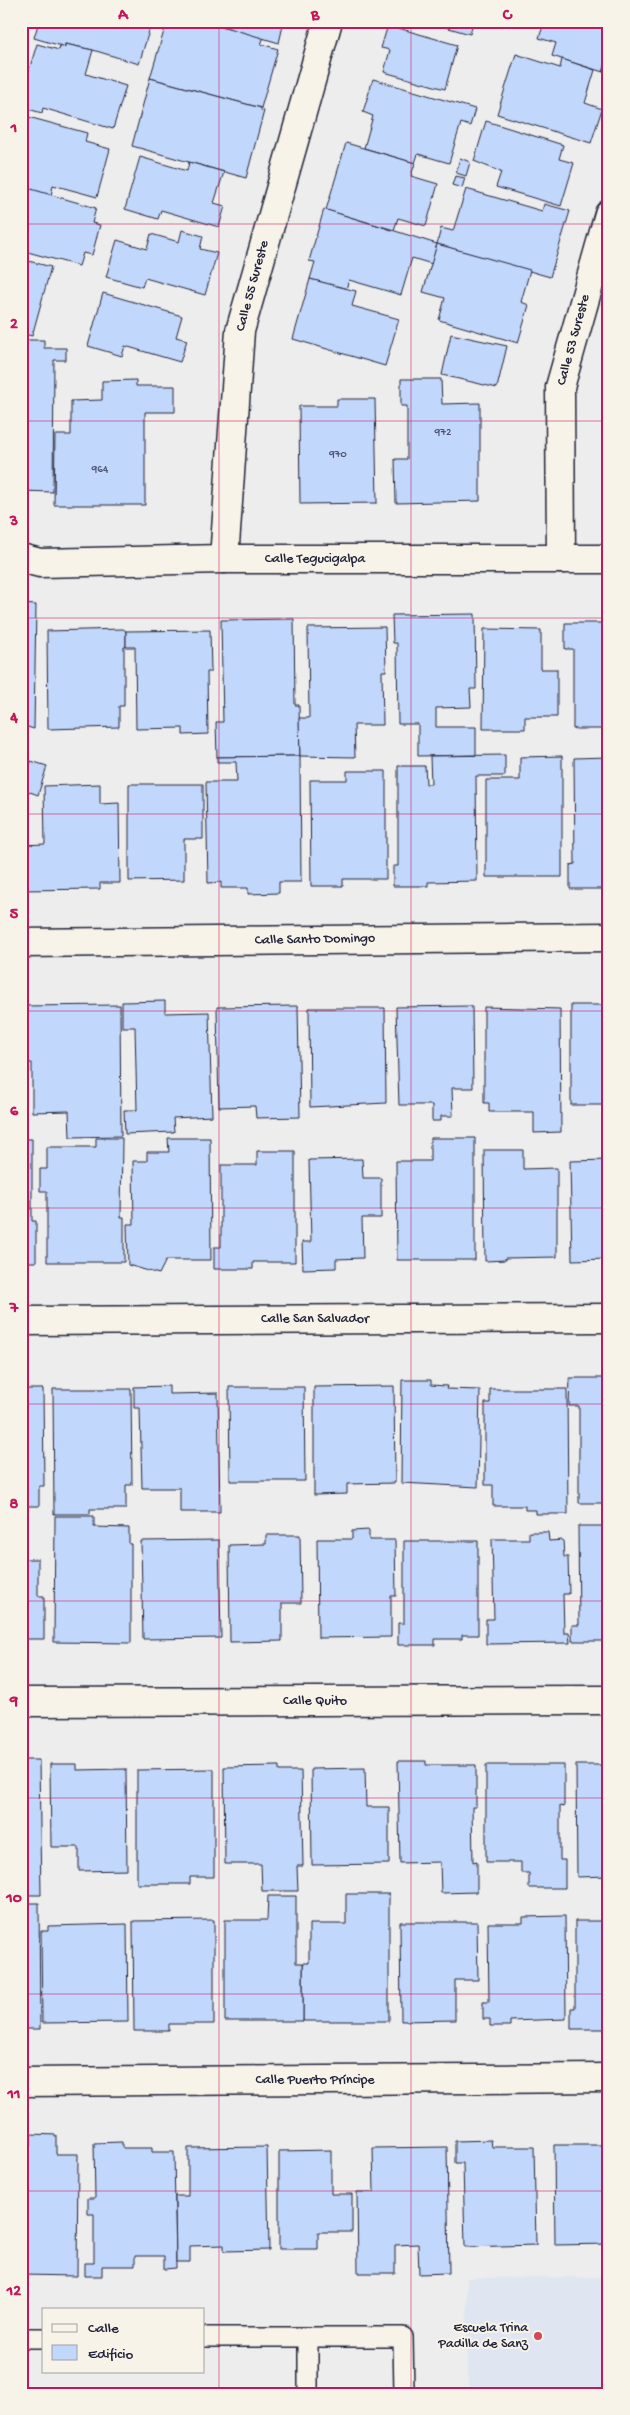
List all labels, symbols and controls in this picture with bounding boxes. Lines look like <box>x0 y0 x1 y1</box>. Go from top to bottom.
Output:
text: A <box>117 7 129 26</box>
text: B <box>310 7 320 26</box>
text: C <box>502 7 513 26</box>
text: 1 <box>10 120 17 139</box>
street label: Calle 55 Sureste <box>233 238 274 333</box>
street label: Calle 53 Sureste <box>554 292 594 387</box>
text: 2 <box>10 316 18 335</box>
house number: 972 <box>434 427 452 439</box>
house number: 970 <box>328 449 347 461</box>
house number: 964 <box>91 464 109 476</box>
text: 3 <box>9 513 18 532</box>
street label: Calle Tegucigalpa <box>265 551 366 568</box>
text: 4 <box>9 710 18 729</box>
text: 5 <box>10 906 19 925</box>
street label: Calle Santo Domingo <box>255 930 375 950</box>
text: 6 <box>10 1103 19 1122</box>
text: 7 <box>9 1300 19 1319</box>
street label: Calle San Salvador <box>261 1311 370 1328</box>
text: 8 <box>10 1496 19 1515</box>
text: 9 <box>9 1693 18 1712</box>
street label: Calle Quito <box>283 1693 347 1710</box>
text: 10 <box>5 1890 22 1909</box>
street label: Calle Puerto Príncipe <box>255 2072 375 2089</box>
text: 11 <box>7 2086 20 2105</box>
text: 12 <box>6 2283 21 2302</box>
legend <box>42 2308 205 2372</box>
text: Calle <box>88 2320 119 2338</box>
place label: Escuela Trina Padilla de Sanz <box>437 2320 529 2353</box>
marker: Escuela Trina Padilla de Sanz <box>532 2330 544 2342</box>
text: Edificio <box>88 2346 134 2364</box>

